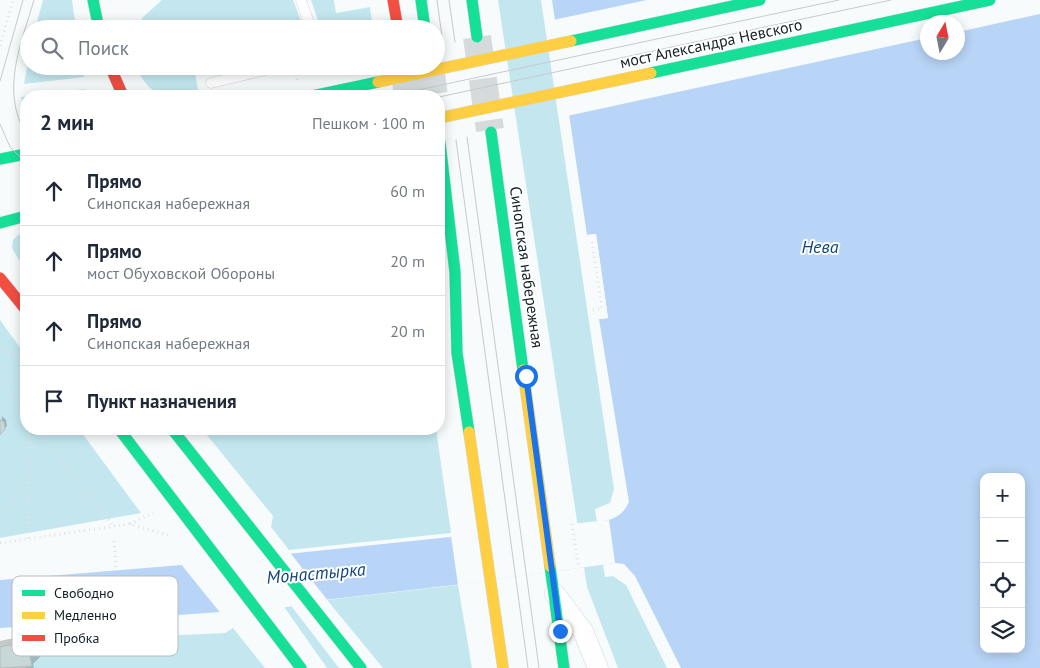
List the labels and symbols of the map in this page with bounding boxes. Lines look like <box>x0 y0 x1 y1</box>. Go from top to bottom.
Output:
street label: мост Александра Невского <box>618 14 804 72</box>
north arrow <box>920 15 965 60</box>
street label: Синопская набережная <box>506 185 548 349</box>
water label: Нева <box>802 235 839 258</box>
route start <box>515 365 538 388</box>
water label: Монастырка <box>266 557 367 589</box>
legend <box>12 576 178 656</box>
text: Свободно <box>54 584 114 602</box>
text: Медленно <box>54 606 117 624</box>
route end <box>549 620 572 643</box>
text: Пробка <box>54 629 99 647</box>

